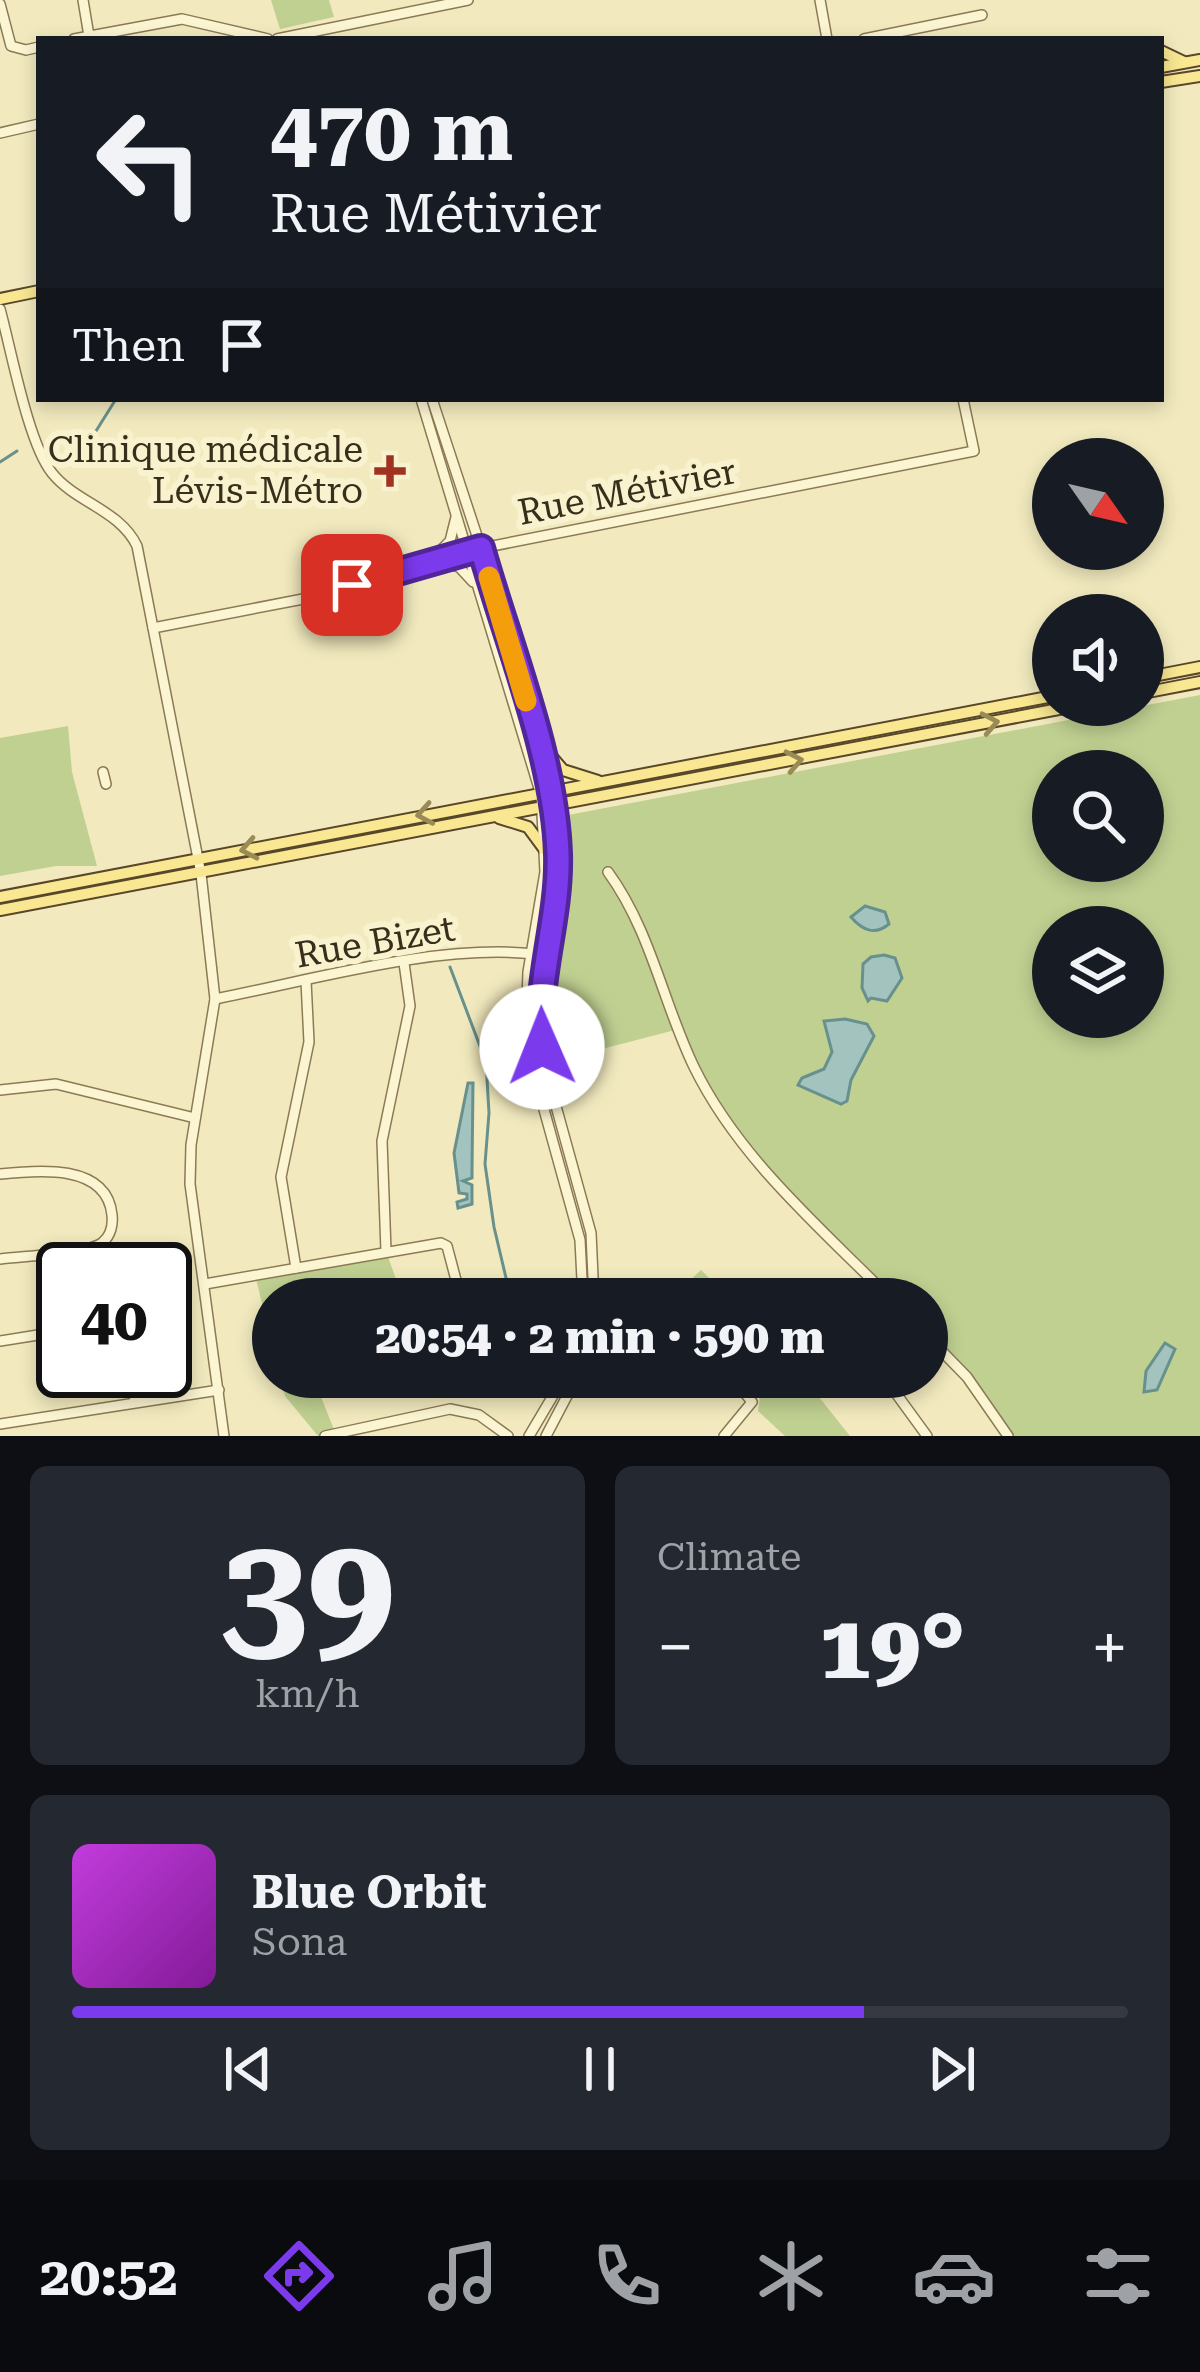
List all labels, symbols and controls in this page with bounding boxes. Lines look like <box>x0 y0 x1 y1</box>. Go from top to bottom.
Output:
text: 470 m <box>270 82 513 180</box>
icon: left <box>72 84 228 240</box>
text: Rue Métivier <box>270 182 602 245</box>
icon: arrive <box>209 312 275 378</box>
text: Then <box>72 319 185 372</box>
place label: Clinique médicale Lévis-Métro <box>48 429 363 512</box>
north arrow <box>1032 438 1164 570</box>
map controls <box>1032 438 1164 1038</box>
street label: Rue Métivier <box>514 450 740 534</box>
marker: Clinique médicale Lévis-Métro <box>374 455 406 487</box>
pin <box>301 534 403 636</box>
icon: arrive <box>319 552 385 618</box>
button: sound <box>1032 594 1164 726</box>
one-way arrow <box>979 711 999 737</box>
one-way arrow <box>783 749 803 775</box>
button: search <box>1032 750 1164 882</box>
one-way arrow <box>416 800 436 826</box>
one-way arrow <box>239 835 259 861</box>
button: layers <box>1032 906 1164 1038</box>
street label: Rue Bizet <box>292 907 458 977</box>
position arrow <box>479 984 605 1110</box>
speed limit sign: 40 <box>36 1242 192 1398</box>
text: 20:54 · 2 min · 590 m <box>376 1311 824 1364</box>
text: 39 <box>220 1501 395 1684</box>
text: Climate <box>657 1534 801 1580</box>
text: 19° <box>820 1595 965 1700</box>
text: − <box>657 1609 694 1686</box>
text: + <box>1091 1609 1128 1686</box>
text: km/h <box>255 1671 360 1717</box>
text: Blue Orbit <box>252 1866 487 1919</box>
text: Sona <box>252 1919 347 1965</box>
icon: previous <box>215 2036 281 2102</box>
icon: pause <box>567 2036 633 2102</box>
icon: next <box>919 2036 985 2102</box>
icon: directions <box>257 2234 341 2318</box>
icon: music <box>421 2234 505 2318</box>
icon: phone <box>585 2234 669 2318</box>
icon: climate <box>749 2234 833 2318</box>
icon: car <box>912 2234 996 2318</box>
icon: filters <box>1076 2234 1160 2318</box>
text: 20:52 <box>40 2245 178 2308</box>

